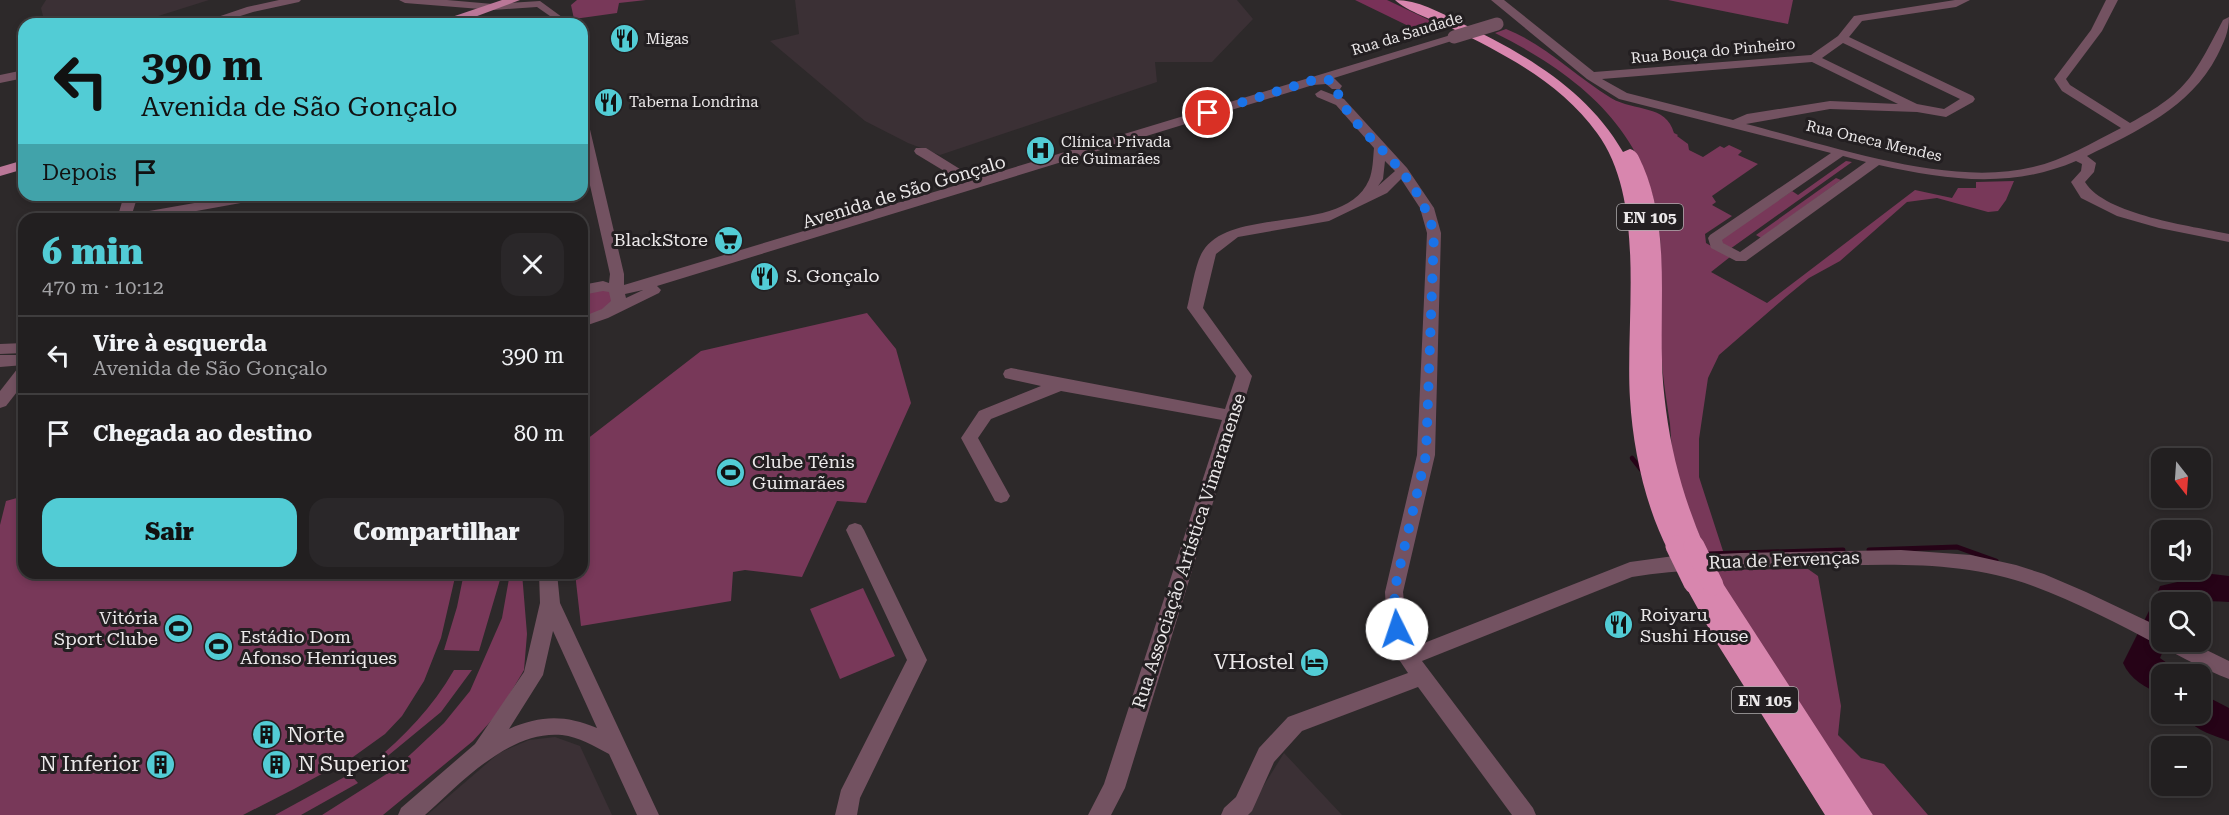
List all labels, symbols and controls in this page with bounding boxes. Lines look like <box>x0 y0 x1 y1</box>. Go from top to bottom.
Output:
street label: Rua da Saudade <box>1349 9 1465 59</box>
restaurant icon: Migas <box>609 23 641 55</box>
place label: Migas <box>646 30 689 48</box>
street label: Rua Bouça do Pinheiro <box>1630 35 1796 67</box>
text: 390 m <box>141 41 263 90</box>
icon: left <box>42 42 120 120</box>
restaurant icon: Taberna Londrina <box>592 86 624 118</box>
pin <box>1182 87 1233 138</box>
text: Avenida de São Gonçalo <box>141 91 458 123</box>
place label: Taberna Londrina <box>629 93 758 111</box>
icon: arrive <box>1191 96 1224 129</box>
street label: Rua Oneca Mendes <box>1804 117 1944 165</box>
place label: Clínica Privada de Guimarães <box>1061 133 1171 168</box>
hospital icon: Clínica Privada de Guimarães <box>1024 135 1056 167</box>
street label: Avenida de São Gonçalo <box>800 151 1008 232</box>
icon: arrive <box>129 156 162 189</box>
text: Depois <box>42 160 117 185</box>
road number: EN 105 <box>1617 204 1683 230</box>
supermarket icon: BlackStore <box>713 224 745 256</box>
place label: BlackStore <box>614 229 708 250</box>
text: 6 min <box>42 231 143 273</box>
button: close <box>501 233 564 296</box>
restaurant icon: S. Gonçalo <box>749 260 781 292</box>
place label: S. Gonçalo <box>786 265 880 286</box>
text: 470 m · 10:12 <box>42 275 164 299</box>
text: Vire à esquerda <box>93 331 267 356</box>
icon: left <box>42 339 75 372</box>
text: 390 m <box>501 343 564 368</box>
text: Avenida de São Gonçalo <box>93 356 328 380</box>
street label: Rua Associação Artística Vimaranense <box>1128 391 1250 711</box>
icon: arrive <box>42 417 75 450</box>
text: Chegada ao destino <box>93 421 312 446</box>
text: 80 m <box>514 421 564 446</box>
north arrow <box>2151 448 2211 508</box>
map controls <box>2151 448 2211 796</box>
place label: Clube Ténis Guimarães <box>752 451 855 493</box>
sports icon: Clube Ténis Guimarães <box>715 456 747 488</box>
button: Sair <box>42 498 297 567</box>
button: Compartilhar <box>309 498 564 567</box>
button: sound <box>2151 520 2211 580</box>
street label: Rua de Fervenças <box>1708 546 1860 573</box>
button: search <box>2151 592 2211 652</box>
position arrow <box>1365 597 1429 661</box>
place label: Roiyaru Sushi House <box>1640 604 1748 646</box>
place label: Vitória Sport Clube <box>54 607 158 649</box>
restaurant icon: Roiyaru Sushi House <box>1603 609 1635 641</box>
sports icon: Vitória Sport Clube <box>163 612 195 644</box>
place label: Estádio Dom Afonso Henriques <box>240 626 397 668</box>
sports icon: Estádio Dom Afonso Henriques <box>203 631 235 663</box>
hotel icon: VHostel <box>1299 646 1331 678</box>
place label: VHostel <box>1214 650 1295 674</box>
button: + <box>2151 664 2211 724</box>
road number: EN 105 <box>1732 687 1798 713</box>
building icon: Norte <box>250 719 282 751</box>
place label: Norte <box>287 723 345 747</box>
button: − <box>2151 736 2211 796</box>
building icon: N Inferior <box>145 748 177 780</box>
building icon: N Superior <box>261 748 293 780</box>
place label: N Inferior <box>40 752 140 776</box>
place label: N Superior <box>298 752 409 776</box>

